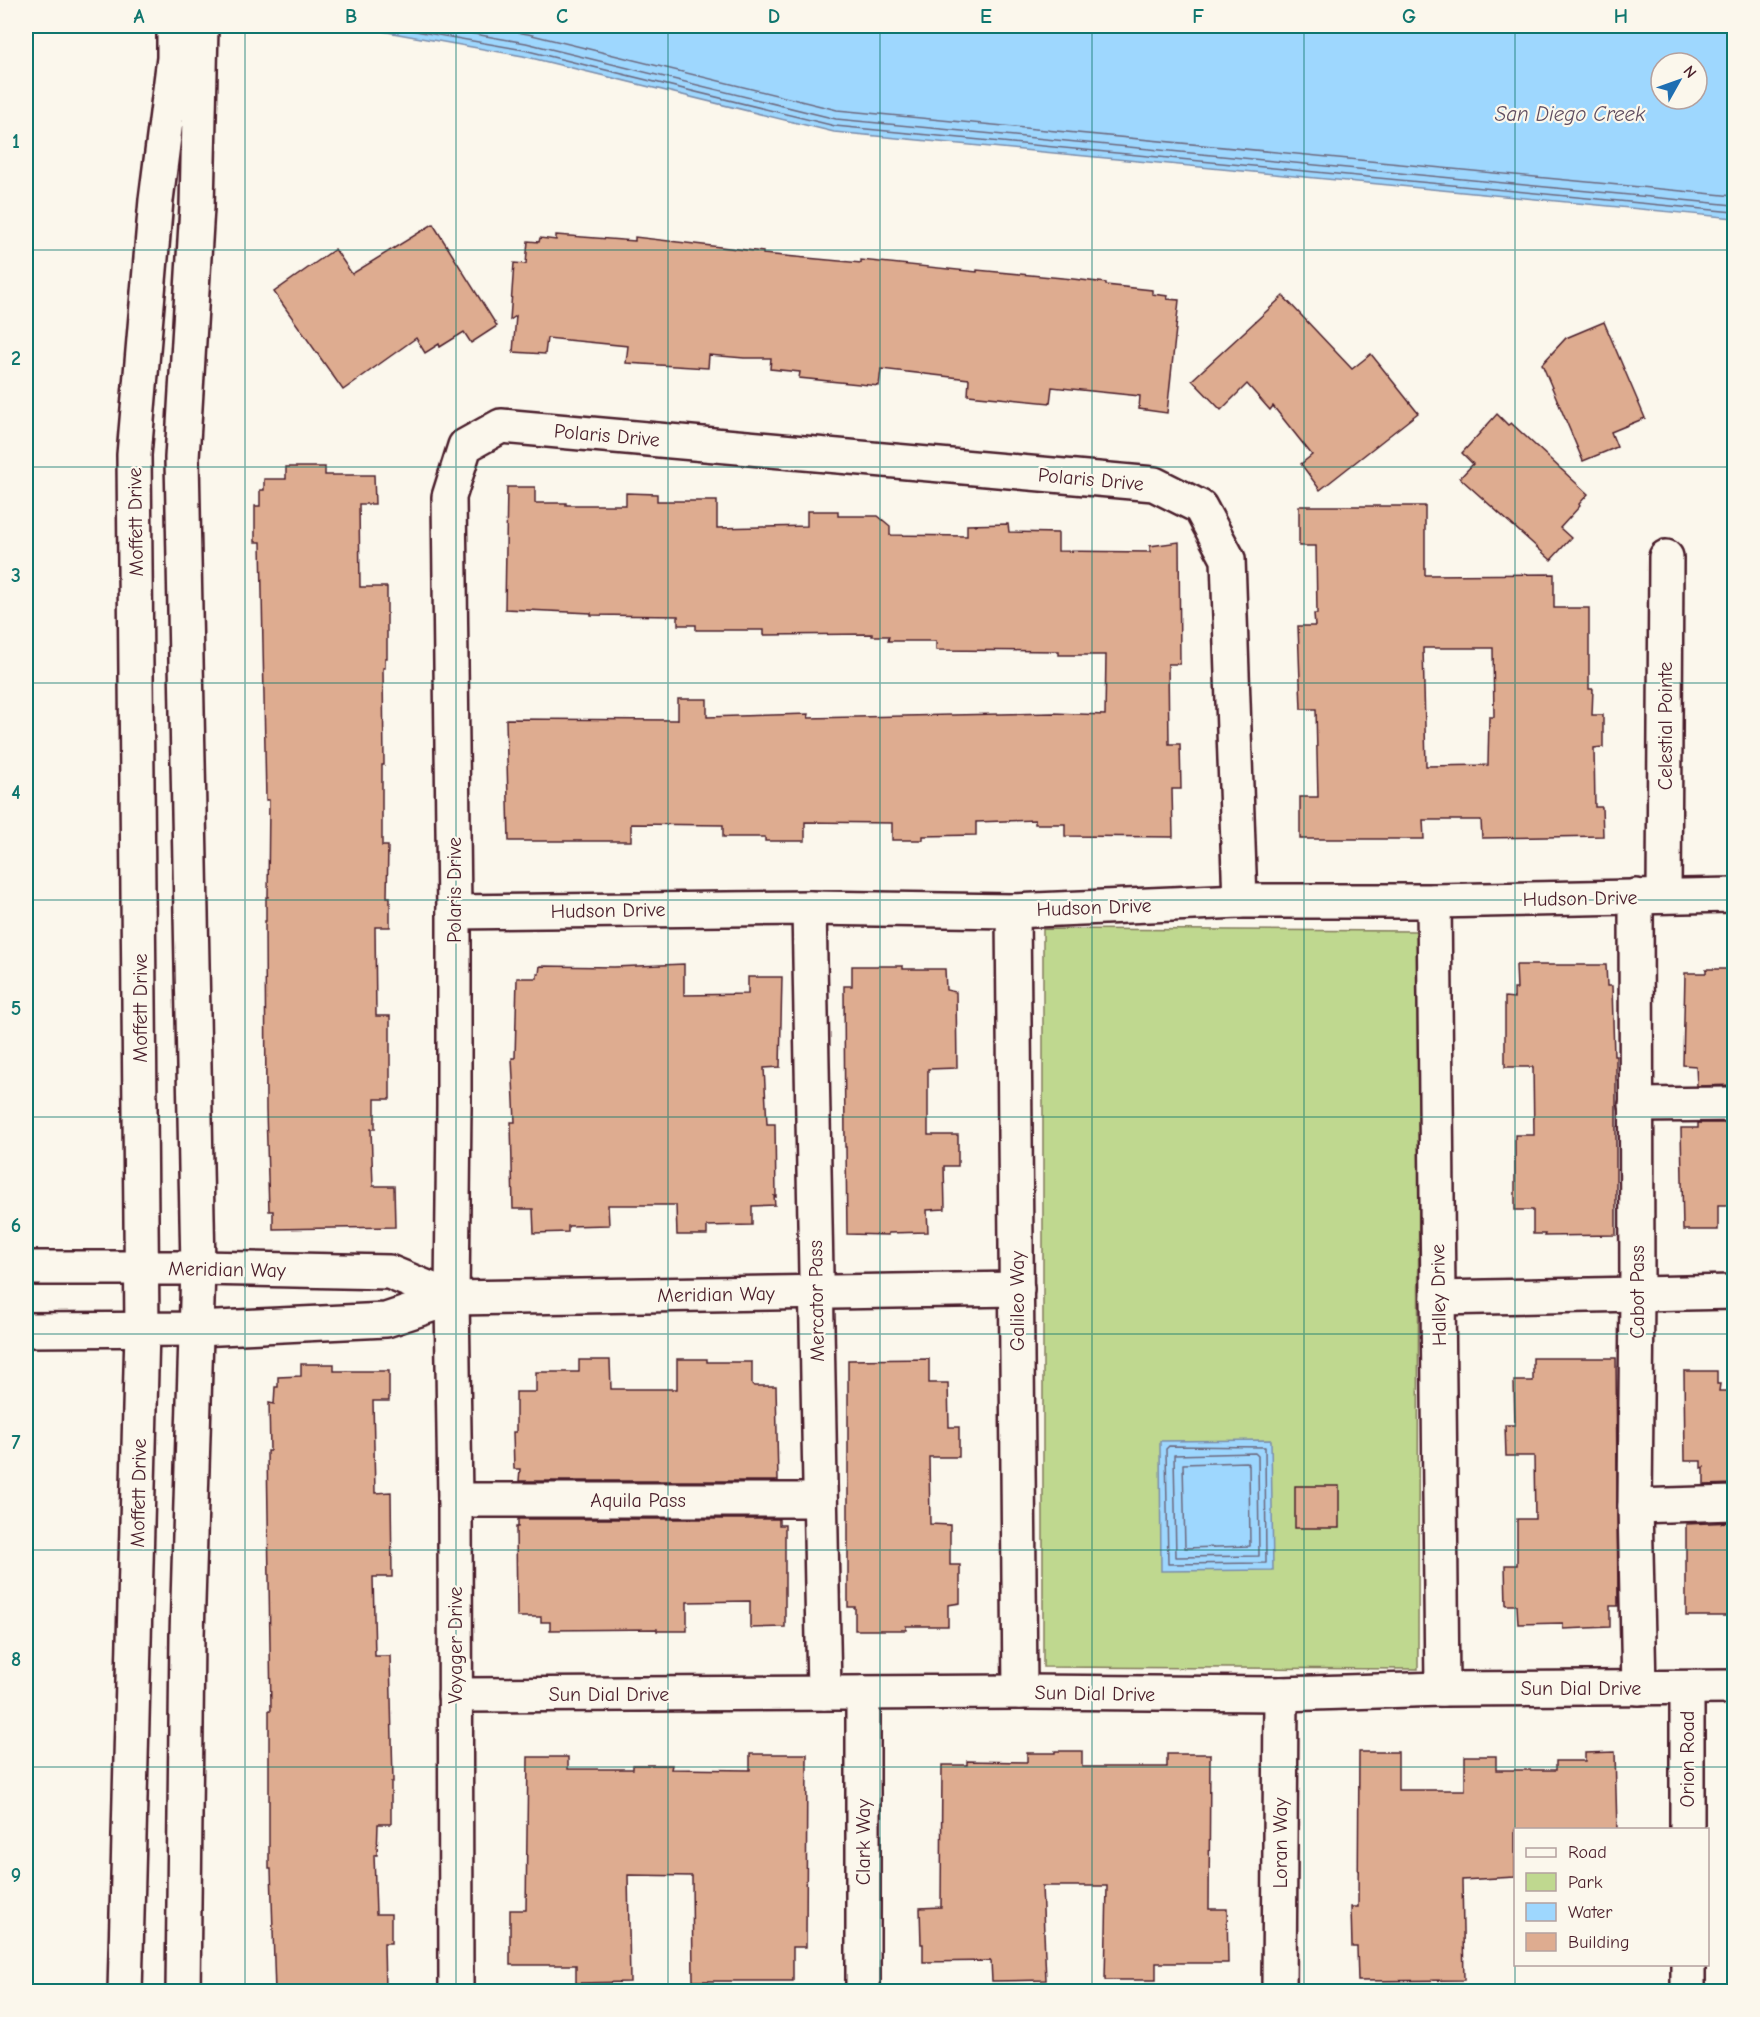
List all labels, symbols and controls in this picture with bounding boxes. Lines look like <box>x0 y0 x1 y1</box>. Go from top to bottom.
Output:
text: A <box>133 5 145 28</box>
text: B <box>345 5 357 28</box>
text: C <box>556 5 568 28</box>
text: D <box>768 5 780 28</box>
text: E <box>980 5 992 28</box>
text: F <box>1192 5 1204 28</box>
text: G <box>1402 5 1416 28</box>
text: H <box>1614 5 1628 28</box>
north arrow <box>1649 51 1709 111</box>
text: N <box>1679 62 1700 82</box>
water label: San Diego Creek <box>1495 102 1646 126</box>
text: 1 <box>12 130 20 153</box>
text: 2 <box>11 347 21 370</box>
street label: Polaris Drive <box>553 419 661 452</box>
street label: Polaris Drive <box>1037 463 1145 496</box>
street label: Moffett Drive <box>123 467 148 577</box>
text: 3 <box>11 564 21 587</box>
street label: Celestial Pointe <box>1654 662 1677 790</box>
text: 4 <box>11 781 21 804</box>
street label: Polaris Drive <box>443 837 466 943</box>
street label: Hudson Drive <box>1522 886 1638 911</box>
street label: Hudson Drive <box>1036 894 1152 921</box>
street label: Hudson Drive <box>550 898 666 923</box>
street label: Moffett Drive <box>129 953 152 1063</box>
text: 5 <box>11 997 21 1020</box>
text: 6 <box>11 1214 21 1237</box>
street label: Mercator Pass <box>804 1240 829 1362</box>
street label: Halley Drive <box>1426 1244 1451 1346</box>
street label: Cabot Pass <box>1626 1245 1649 1339</box>
street label: Galileo Way <box>1006 1251 1029 1351</box>
street label: Meridian Way <box>168 1257 286 1282</box>
street label: Meridian Way <box>657 1282 775 1307</box>
text: 7 <box>12 1431 21 1454</box>
street label: Moffett Drive <box>126 1438 151 1548</box>
street label: Aquila Pass <box>590 1489 686 1512</box>
street label: Voyager Drive <box>444 1586 467 1704</box>
text: 8 <box>11 1648 21 1671</box>
street label: Sun Dial Drive <box>1521 1677 1641 1700</box>
street label: Sun Dial Drive <box>1035 1681 1155 1706</box>
street label: Sun Dial Drive <box>549 1683 669 1706</box>
street label: Orion Road <box>1676 1711 1699 1807</box>
street label: Loran Way <box>1269 1797 1292 1889</box>
street label: Clark Way <box>852 1799 875 1885</box>
legend <box>1514 1828 1709 1966</box>
text: Road <box>1568 1842 1607 1863</box>
text: 9 <box>11 1864 21 1887</box>
text: Park <box>1568 1872 1603 1893</box>
text: Water <box>1568 1902 1613 1923</box>
text: Building <box>1568 1932 1630 1953</box>

